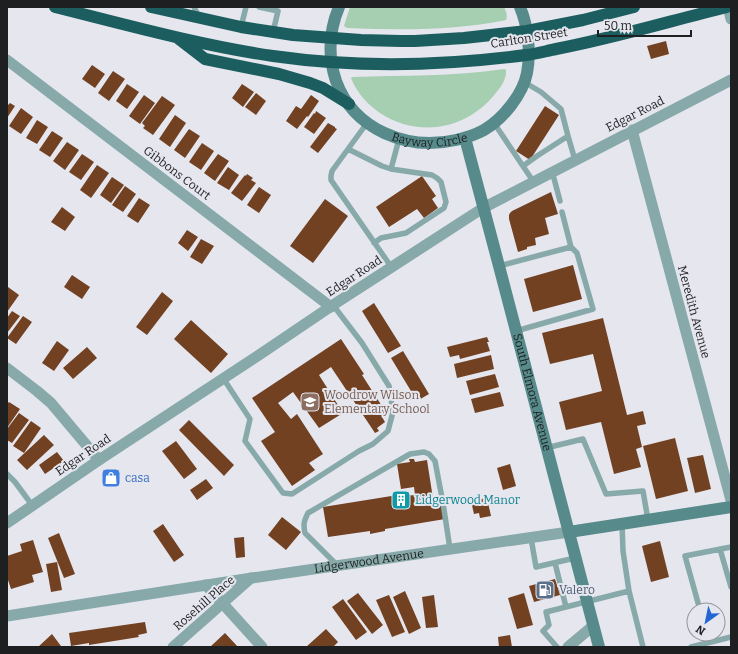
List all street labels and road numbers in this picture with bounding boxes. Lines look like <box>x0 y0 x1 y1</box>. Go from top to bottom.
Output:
street label: Carlton Street <box>490 25 569 51</box>
street label: Edgar Road <box>604 93 666 135</box>
street label: Bayway Circle <box>390 130 469 150</box>
street label: Gibbons Court <box>141 143 214 203</box>
street label: Edgar Road <box>324 253 384 299</box>
street label: Meredith Avenue <box>675 264 713 360</box>
street label: South Elmora Avenue <box>510 332 554 453</box>
street label: Edgar Road <box>53 431 113 479</box>
street label: Lidgerwood Avenue <box>313 546 425 576</box>
street label: Rosehill Place <box>171 573 237 633</box>

